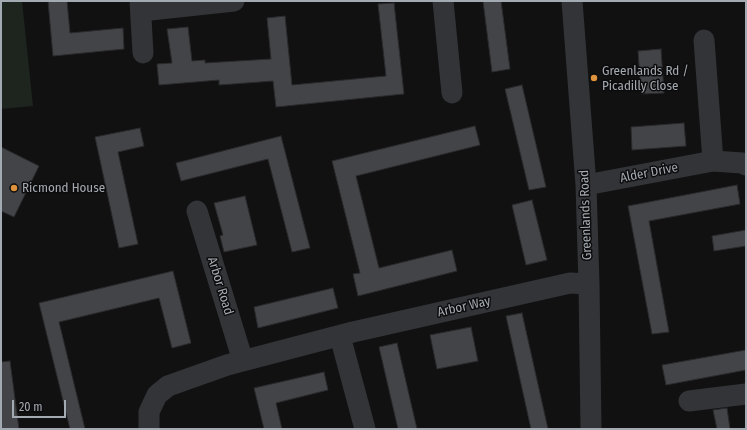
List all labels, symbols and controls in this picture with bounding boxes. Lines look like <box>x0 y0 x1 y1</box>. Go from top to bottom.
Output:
place label: Greenlands Rd / Picadilly Close <box>602 63 688 94</box>
marker: Greenlands Rd / Picadilly Close <box>589 73 599 83</box>
street label: Alder Drive <box>619 160 679 186</box>
street label: Greenlands Road <box>577 170 595 260</box>
place label: Ricmond House <box>22 180 105 196</box>
marker: Ricmond House <box>9 183 19 193</box>
street label: Arbor Road <box>204 255 236 317</box>
street label: Arbor Way <box>436 293 492 321</box>
scale bar <box>14 392 68 418</box>
text: 20 m <box>19 400 43 414</box>

